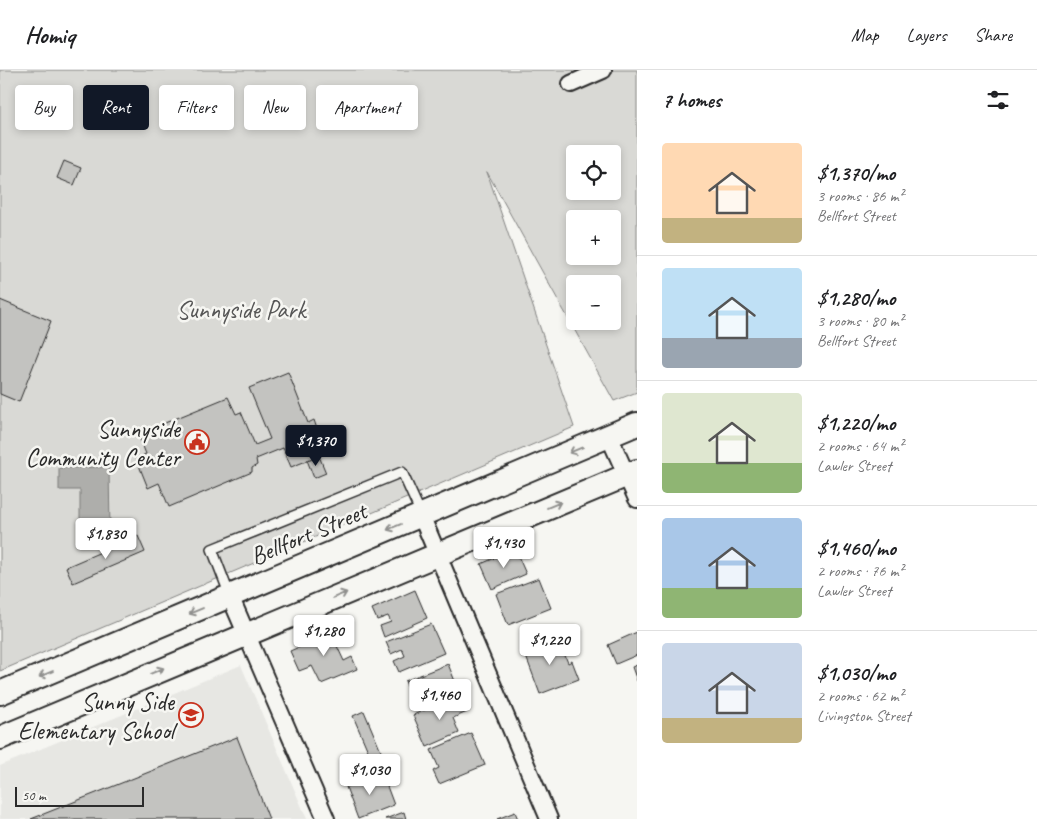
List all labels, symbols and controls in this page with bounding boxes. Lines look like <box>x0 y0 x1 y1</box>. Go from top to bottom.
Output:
text: Homiq <box>25 20 75 50</box>
text: Map <box>851 24 879 46</box>
text: Layers <box>907 24 946 46</box>
text: Share <box>974 24 1012 46</box>
chip: Buy <box>15 85 73 130</box>
chip: Rent <box>83 85 149 130</box>
chip: Filters <box>159 85 234 130</box>
chip: New <box>244 85 306 130</box>
chip: Apartment <box>316 85 418 130</box>
icon: filters <box>984 86 1012 114</box>
text: 7 homes <box>662 87 721 113</box>
map controls <box>566 145 621 330</box>
button: locate <box>566 145 621 200</box>
text: $1,370/mo <box>817 160 895 186</box>
icon: home <box>702 163 762 223</box>
text: 3 rooms · 86 m² <box>817 186 903 206</box>
text: Bellfort Street <box>817 206 896 226</box>
button: + <box>566 210 621 265</box>
button: − <box>566 275 621 330</box>
text: $1,280/mo <box>817 285 895 311</box>
icon: home <box>702 288 762 348</box>
park label: Sunnyside Park <box>177 294 307 326</box>
text: 3 rooms · 80 m² <box>817 311 903 331</box>
text: Bellfort Street <box>817 331 896 351</box>
text: $1,220/mo <box>817 410 895 436</box>
place label: Sunnyside Community Center <box>25 413 182 474</box>
icon: home <box>702 413 762 473</box>
pin: $1,370 <box>275 424 357 467</box>
public building icon: Sunnyside Community Center <box>184 429 210 455</box>
text: $1,370 <box>296 431 336 451</box>
text: 2 rooms · 64 m² <box>817 436 903 456</box>
one-way arrow <box>569 446 584 456</box>
text: Lawler Street <box>817 456 891 476</box>
street label: Bellfort Street <box>245 494 374 573</box>
one-way arrow <box>546 500 561 510</box>
pin: $1,830 <box>65 518 147 560</box>
one-way arrow <box>387 522 402 532</box>
text: $1,830 <box>86 524 126 544</box>
pin: $1,430 <box>463 526 545 569</box>
text: $1,430 <box>484 533 524 553</box>
text: $1,460/mo <box>817 535 896 561</box>
icon: home <box>702 538 762 598</box>
text: 2 rooms · 76 m² <box>817 561 903 581</box>
text: Lawler Street <box>817 581 891 601</box>
one-way arrow <box>332 589 347 598</box>
one-way arrow <box>189 607 204 617</box>
pin: $1,280 <box>283 614 365 657</box>
text: $1,280 <box>304 621 344 641</box>
pin: $1,220 <box>509 624 591 666</box>
text: $1,220 <box>530 630 570 650</box>
text: $1,030/mo <box>817 660 895 686</box>
icon: home <box>702 663 762 723</box>
one-way arrow <box>150 666 165 675</box>
one-way arrow <box>39 669 54 679</box>
pin: $1,460 <box>399 678 481 721</box>
text: $1,460 <box>420 685 460 705</box>
place label: Sunny Side Elementary School <box>18 686 179 747</box>
text: 2 rooms · 62 m² <box>817 686 903 706</box>
school or university icon: Sunny Side Elementary School <box>178 702 204 728</box>
text: Livingston Street <box>817 706 911 726</box>
pin: $1,030 <box>329 754 411 796</box>
text: $1,030 <box>350 760 390 780</box>
scale bar <box>15 784 144 807</box>
text: 50 m <box>22 787 46 804</box>

